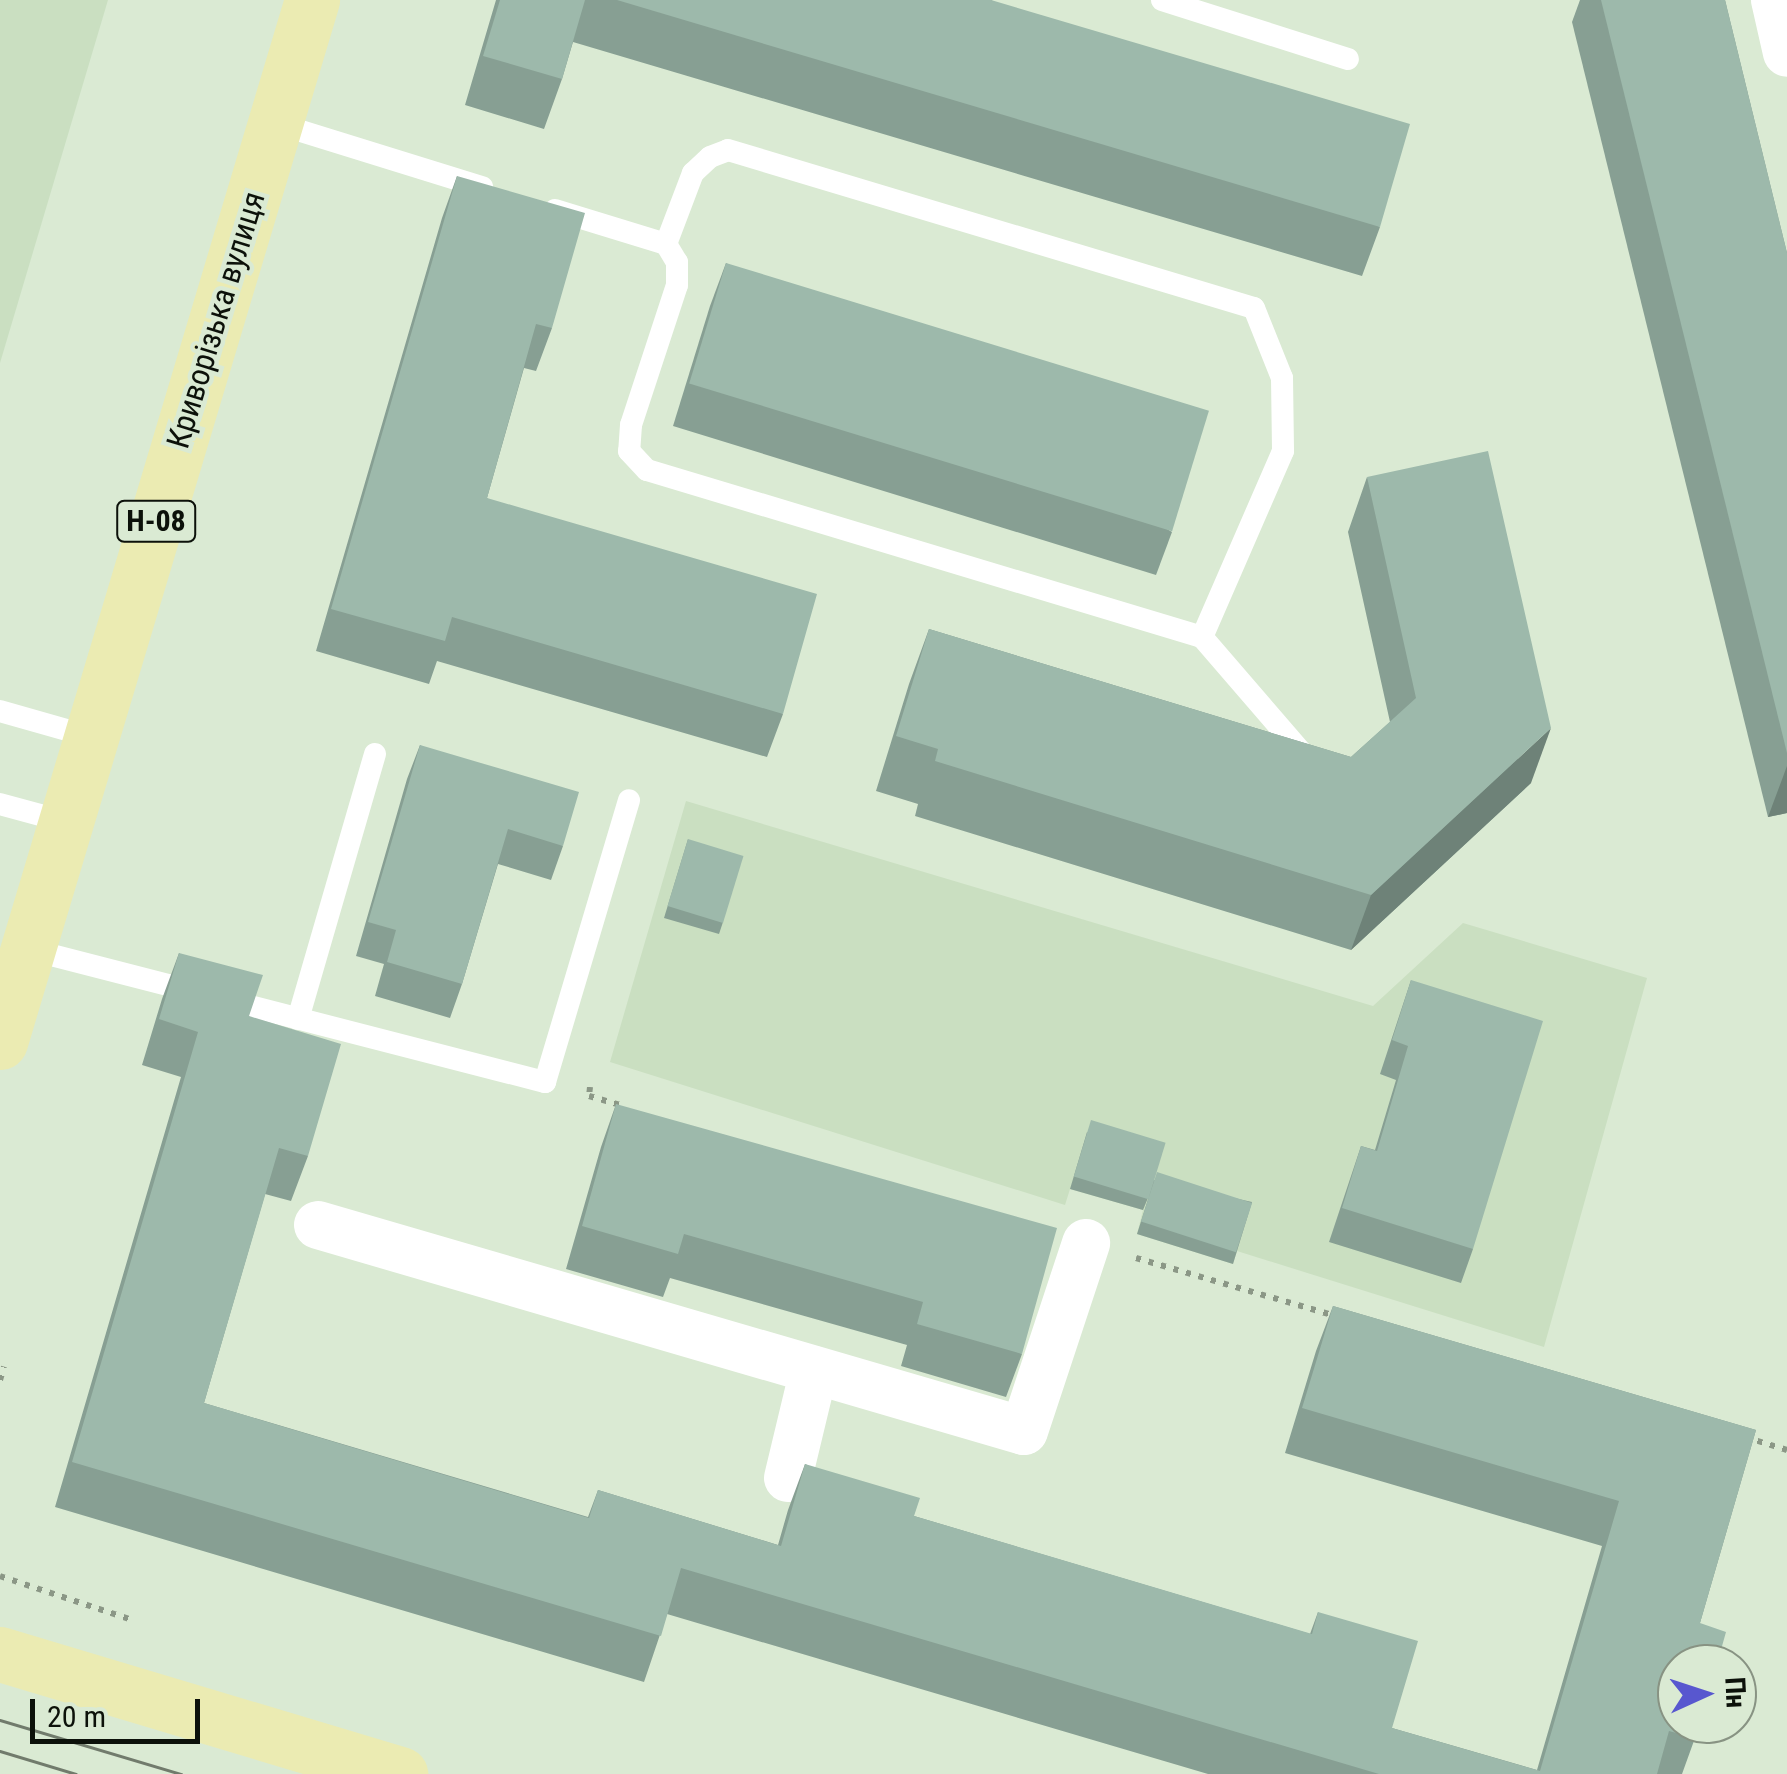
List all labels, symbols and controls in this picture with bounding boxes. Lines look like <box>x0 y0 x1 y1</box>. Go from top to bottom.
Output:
street label: Криворізька вулиця <box>159 187 273 453</box>
road number: Н-08 <box>116 496 196 546</box>
north arrow <box>1657 1644 1757 1744</box>
text: Пн <box>1718 1676 1753 1709</box>
scale bar <box>35 1679 205 1741</box>
text: 20 m <box>47 1699 106 1734</box>

